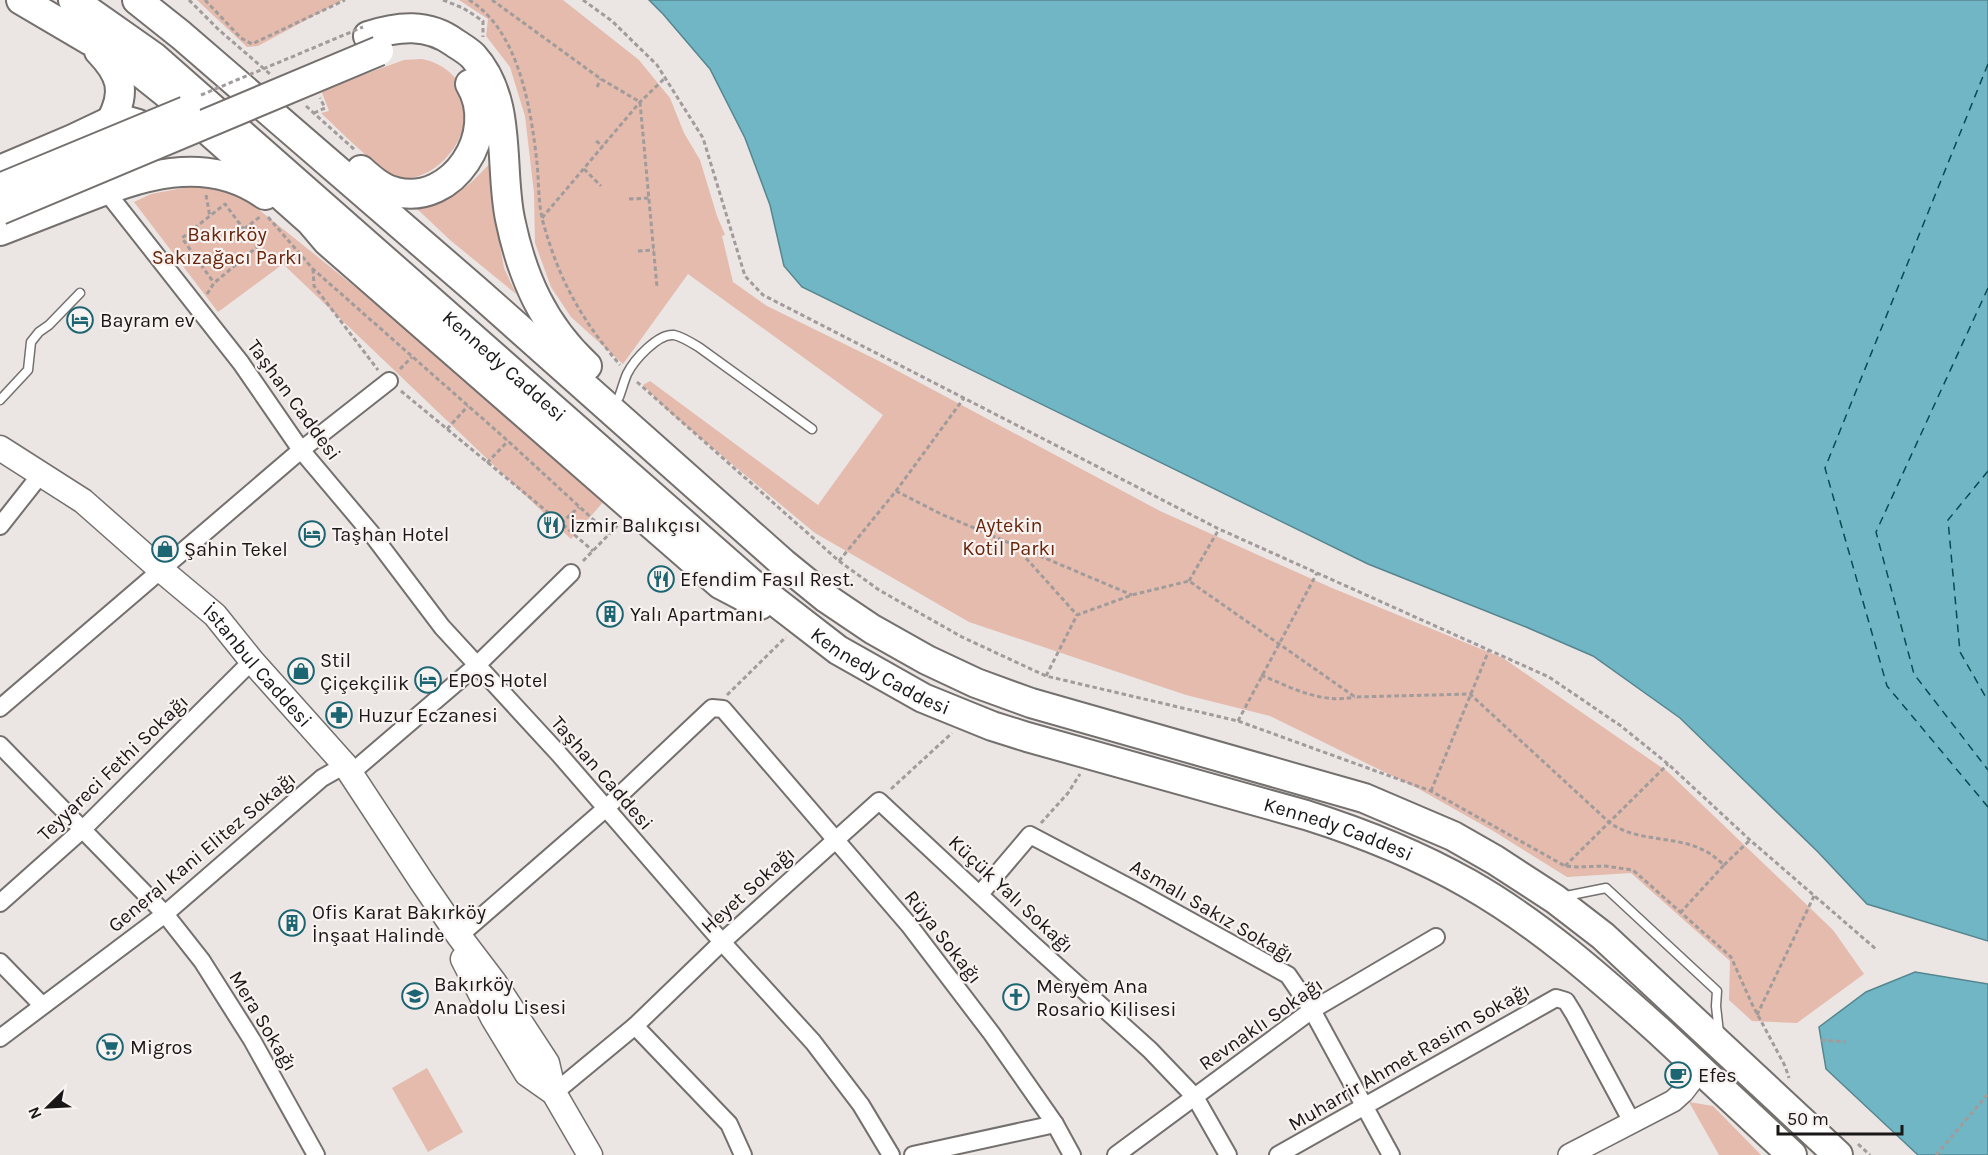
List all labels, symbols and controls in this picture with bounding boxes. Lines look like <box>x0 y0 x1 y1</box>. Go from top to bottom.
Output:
park label: Bakırköy Sakızağacı Parkı <box>152 223 302 269</box>
hotel icon: Bayram ev <box>65 305 95 335</box>
street label: Kennedy Caddesi <box>438 305 571 426</box>
place label: Bayram ev <box>100 309 195 332</box>
street label: Taşhan Caddesi <box>243 335 345 465</box>
restaurant icon: İzmir Balıkçısı <box>536 510 566 540</box>
place label: İzmir Balıkçısı <box>570 514 701 537</box>
park label: Aytekin Kotil Parkı <box>962 514 1056 560</box>
hotel icon: Taşhan Hotel <box>297 519 327 549</box>
place label: Taşhan Hotel <box>332 523 449 546</box>
shop icon: Şahin Tekel <box>150 534 180 564</box>
place label: Şahin Tekel <box>184 538 288 561</box>
restaurant icon: Efendim Fasıl Rest. <box>646 564 676 594</box>
place label: Efendim Fasıl Rest. <box>680 568 854 591</box>
street label: İstanbul Caddesi <box>199 599 317 732</box>
building icon: Yalı Apartmanı <box>595 599 625 629</box>
place label: Yalı Apartmanı <box>630 603 764 626</box>
street label: Kennedy Caddesi <box>807 622 953 719</box>
place label: Stil Çiçekçilik <box>320 649 409 695</box>
shop icon: Stil Çiçekçilik <box>286 656 316 686</box>
hotel icon: EPOS Hotel <box>413 665 443 695</box>
place label: EPOS Hotel <box>448 669 548 692</box>
street label: Teyyareci Fethi Sokağı <box>33 690 193 846</box>
pharmacy icon: Huzur Eczanesi <box>324 700 354 730</box>
place label: Huzur Eczanesi <box>358 704 498 727</box>
street label: Taşhan Caddesi <box>546 711 658 835</box>
street label: General Kani Elitez Sokağı <box>104 767 300 937</box>
street label: Kennedy Caddesi <box>1261 792 1417 866</box>
street label: Küçük Yalı Sokağı <box>944 830 1078 958</box>
street label: Heyet Sokağı <box>696 842 800 938</box>
street label: Asmalı Sakız Sokağı <box>1126 855 1298 967</box>
street label: Rüya Sokağı <box>899 886 987 988</box>
place label: Ofis Karat Bakırköy İnşaat Halinde <box>312 901 486 947</box>
building icon: Ofis Karat Bakırköy İnşaat Halinde <box>277 908 307 938</box>
street label: Mera Sokağı <box>224 967 302 1075</box>
place label: Bakırköy Anadolu Lisesi <box>434 973 566 1019</box>
street label: Revnaklı Sokağı <box>1195 973 1327 1075</box>
place label: Meryem Ana Rosario Kilisesi <box>1036 975 1177 1021</box>
street label: Muharrir Ahmet Rasim Sokağı <box>1284 978 1534 1136</box>
school or university icon: Bakırköy Anadolu Lisesi <box>400 981 430 1011</box>
church icon: Meryem Ana Rosario Kilisesi <box>1001 982 1031 1012</box>
supermarket icon: Migros <box>95 1032 125 1062</box>
place label: Migros <box>130 1036 193 1059</box>
cafe icon: Efes <box>1663 1060 1693 1090</box>
place label: Efes <box>1698 1064 1737 1087</box>
north arrow <box>18 1077 78 1137</box>
scale bar <box>1778 1098 1902 1136</box>
text: N <box>24 1104 46 1122</box>
text: 50 m <box>1787 1108 1829 1130</box>

